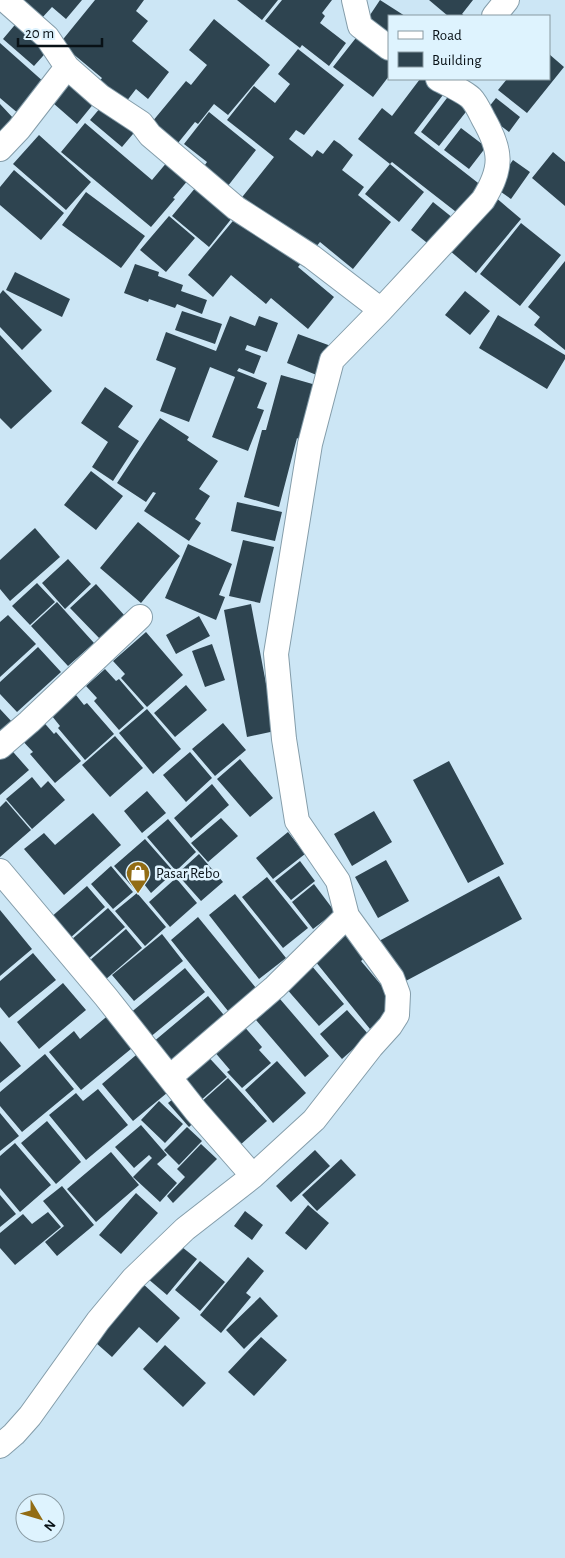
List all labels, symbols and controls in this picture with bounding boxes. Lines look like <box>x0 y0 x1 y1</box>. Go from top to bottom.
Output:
scale bar <box>18 15 101 47</box>
legend <box>388 15 550 80</box>
text: 20 m <box>25 26 54 41</box>
text: Road <box>432 28 462 43</box>
text: Building <box>432 53 482 68</box>
shop icon: Pasar Rebo <box>125 860 151 894</box>
place label: Pasar Rebo <box>156 866 220 881</box>
north arrow <box>15 1493 65 1543</box>
text: N <box>41 1517 58 1534</box>

